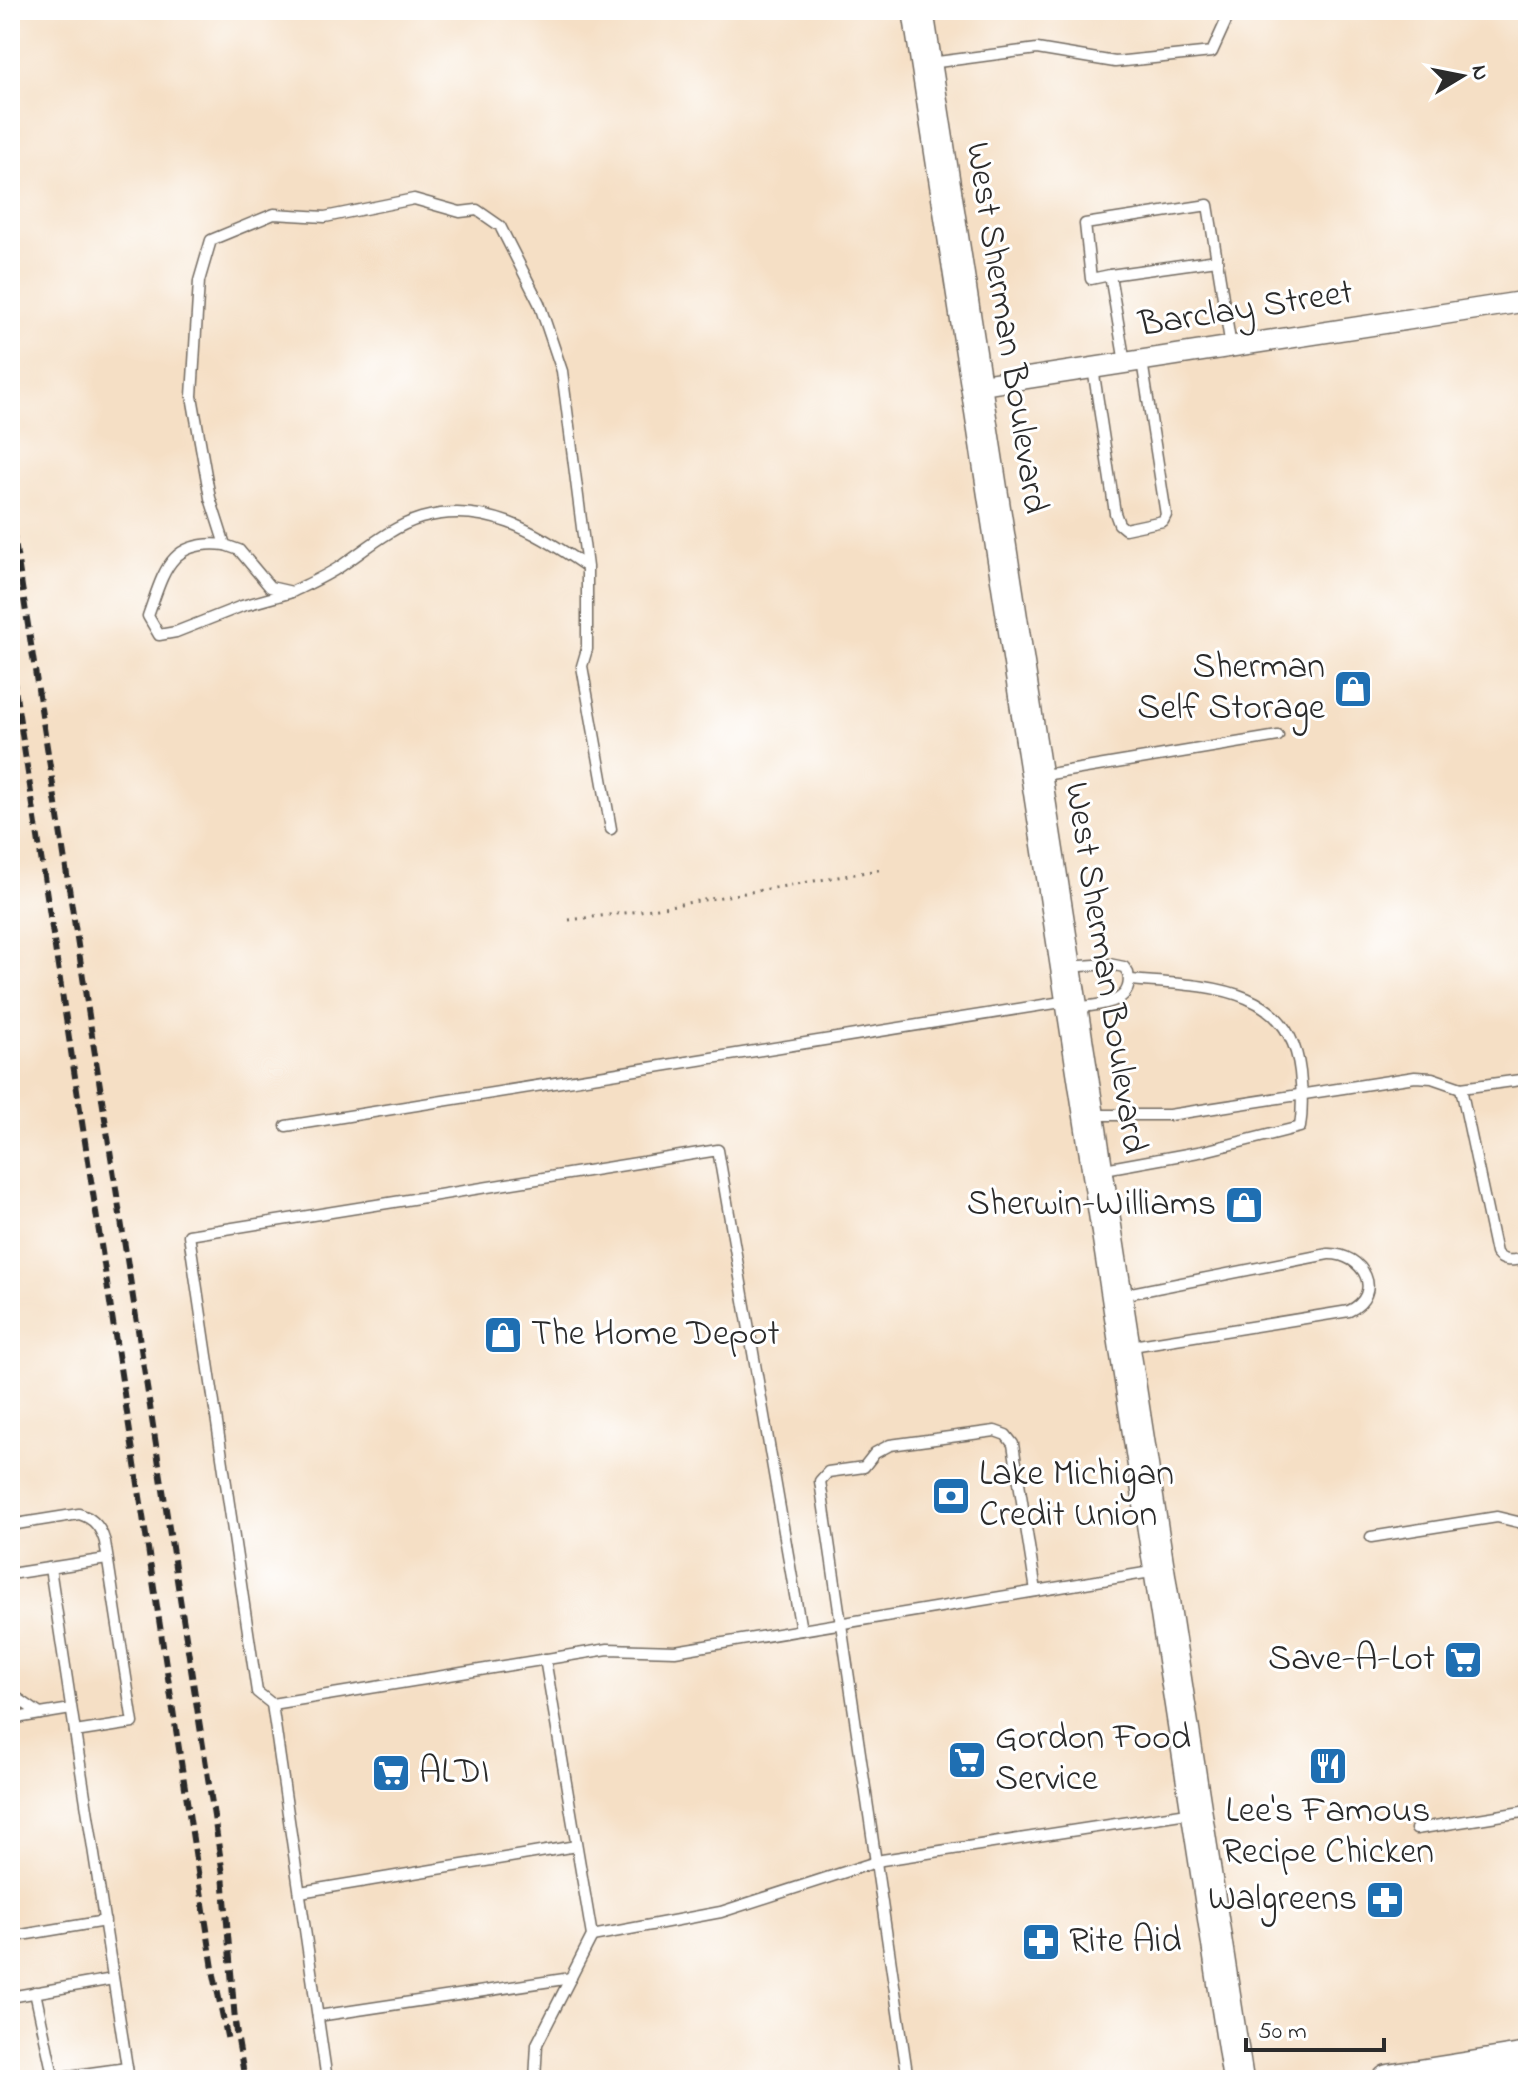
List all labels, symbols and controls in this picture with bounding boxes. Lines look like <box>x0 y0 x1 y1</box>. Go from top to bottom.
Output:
north arrow <box>1422 36 1502 116</box>
text: N <box>1462 63 1496 83</box>
street label: West Sherman Boulevard <box>949 138 1061 518</box>
street label: Barclay Street <box>1134 267 1357 353</box>
place label: Sherman Self Storage <box>1137 642 1326 736</box>
shop icon: Sherman Self Storage <box>1332 668 1374 710</box>
street label: West Sherman Boulevard <box>1048 778 1160 1158</box>
place label: Sherwin-Williams <box>967 1179 1216 1232</box>
shop icon: Sherwin-Williams <box>1223 1184 1265 1226</box>
place label: The Home Depot <box>531 1309 780 1362</box>
shop icon: The Home Depot <box>482 1314 524 1356</box>
place label: Lake Michigan Credit Union <box>979 1449 1174 1543</box>
bank icon: Lake Michigan Credit Union <box>930 1475 972 1517</box>
place label: Save-A-Lot <box>1268 1634 1435 1687</box>
supermarket icon: Save-A-Lot <box>1442 1639 1484 1681</box>
place label: Gordon Food Service <box>995 1713 1191 1807</box>
supermarket icon: Gordon Food Service <box>946 1739 988 1781</box>
restaurant icon: Lee's Famous Recipe Chicken <box>1307 1745 1349 1787</box>
place label: ALDI <box>419 1747 489 1800</box>
supermarket icon: ALDI <box>370 1752 412 1794</box>
place label: Lee's Famous Recipe Chicken <box>1222 1786 1434 1880</box>
place label: Walgreens <box>1208 1874 1357 1927</box>
pharmacy icon: Walgreens <box>1364 1879 1406 1921</box>
place label: Rite Aid <box>1069 1916 1182 1969</box>
pharmacy icon: Rite Aid <box>1020 1921 1062 1963</box>
scale bar <box>1246 2002 1384 2052</box>
text: 50 m <box>1258 2015 1307 2050</box>

